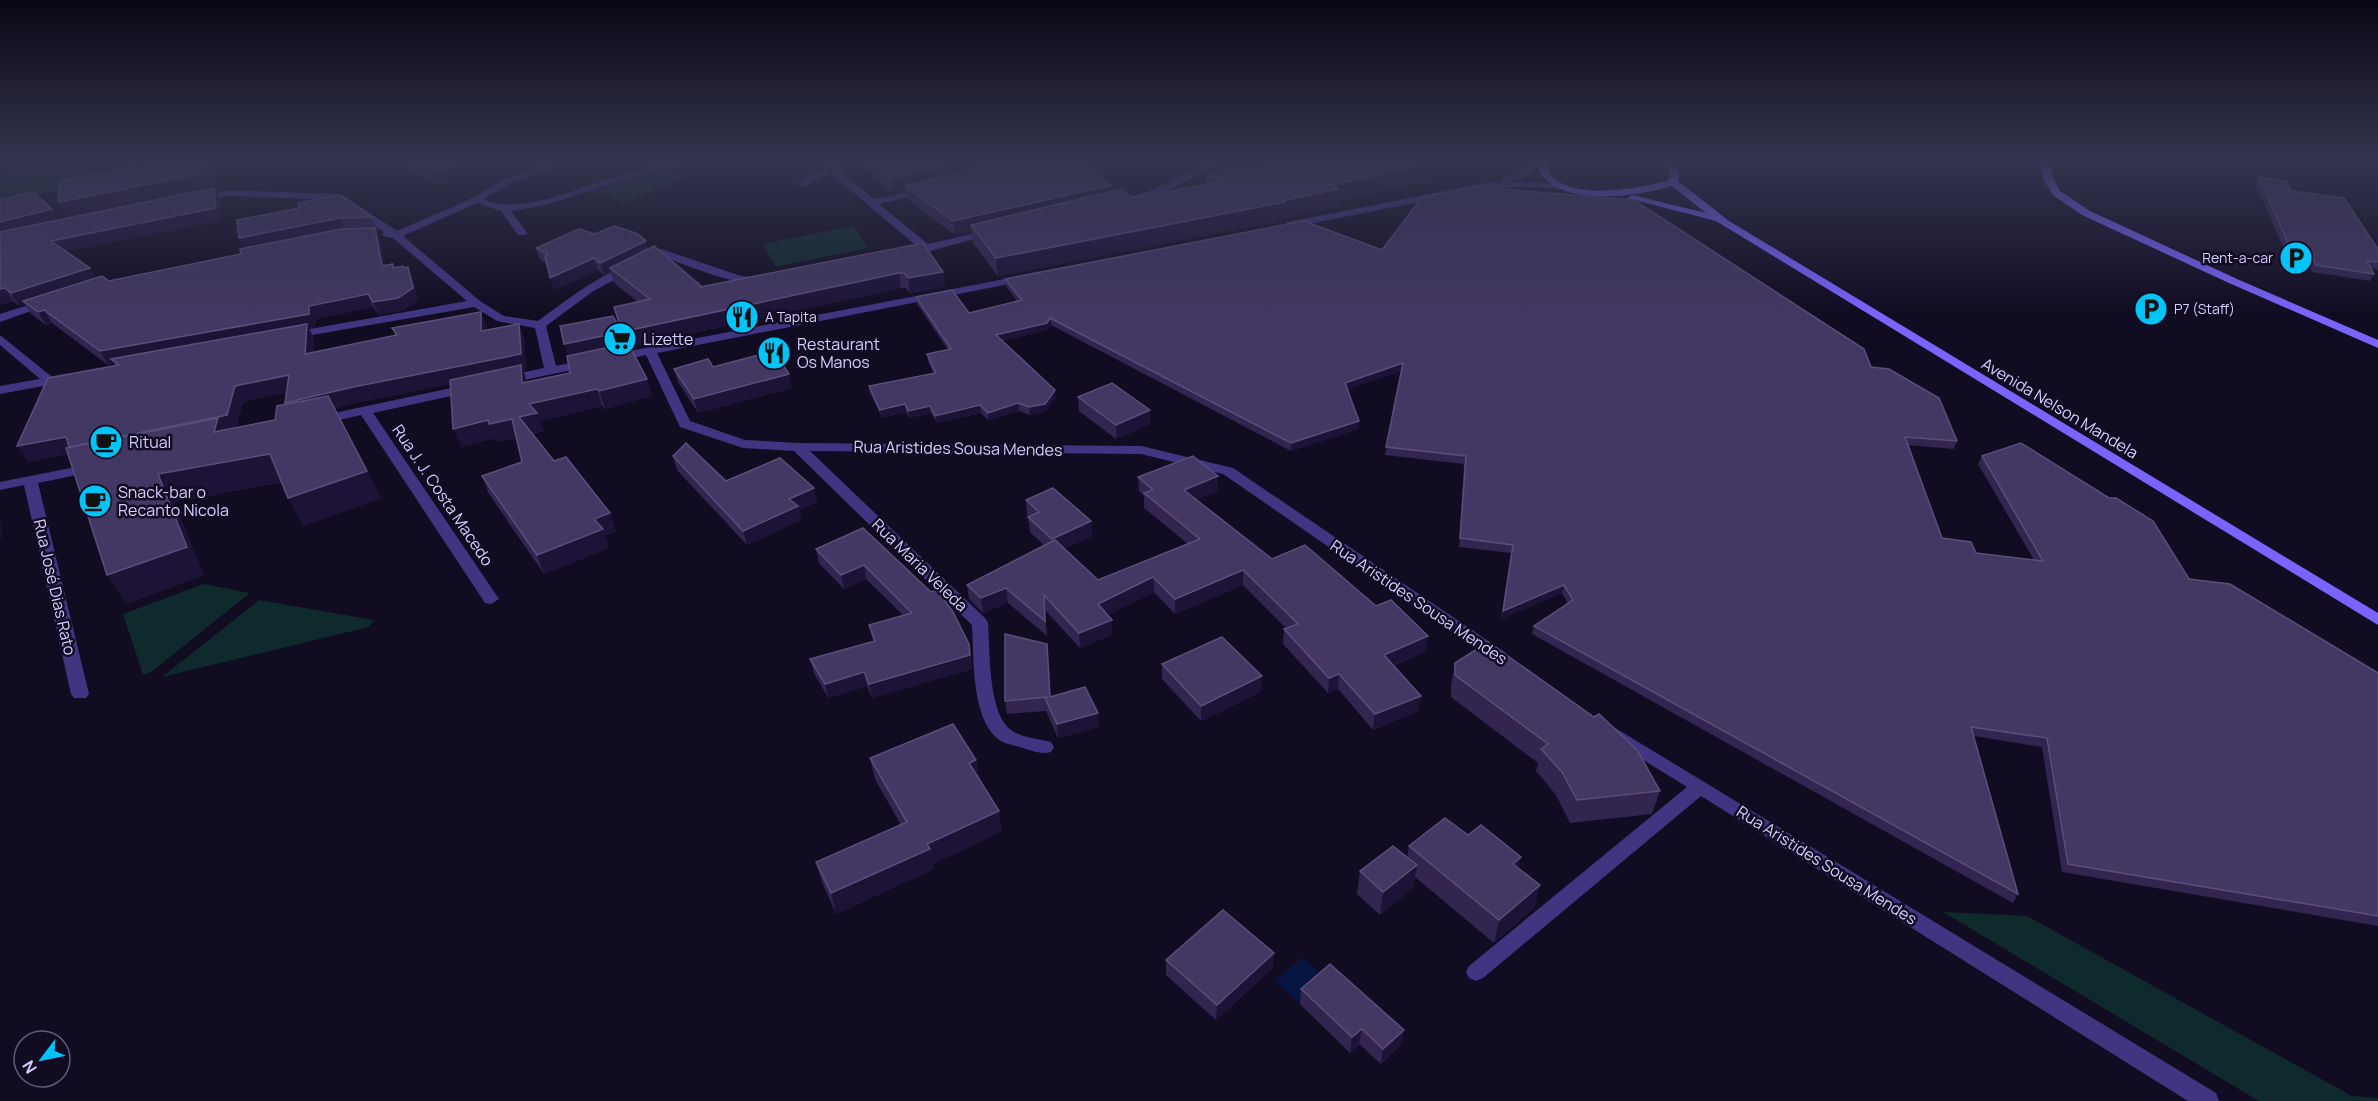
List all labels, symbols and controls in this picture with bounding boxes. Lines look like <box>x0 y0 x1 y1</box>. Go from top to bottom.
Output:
parking icon: Rent-a-car <box>2278 240 2314 276</box>
place label: Rent-a-car <box>2202 248 2273 267</box>
parking icon: P7 (Staff) <box>2133 291 2169 327</box>
restaurant icon: A Tapita <box>724 299 760 335</box>
place label: P7 (Staff) <box>2174 299 2235 318</box>
place label: A Tapita <box>765 307 817 326</box>
supermarket icon: Lizette <box>602 321 638 357</box>
place label: Lizette <box>643 328 693 350</box>
place label: Restaurant Os Manos <box>797 333 880 373</box>
restaurant icon: Restaurant Os Manos <box>756 335 792 371</box>
street label: Avenida Nelson Mandela <box>1978 352 2142 464</box>
street label: Rua J. J. Costa Macedo <box>387 420 499 570</box>
cafe icon: Ritual <box>88 424 124 460</box>
place label: Ritual <box>129 431 171 453</box>
street label: Rua Aristides Sousa Mendes <box>853 435 1063 461</box>
place label: Snack-bar o Recanto Nicola <box>118 481 229 521</box>
cafe icon: Snack-bar o Recanto Nicola <box>77 483 113 519</box>
street label: Rua Maria Veleda <box>867 514 973 616</box>
street label: Rua José Dias Rato <box>29 517 81 657</box>
street label: Rua Aristides Sousa Mendes <box>1326 534 1512 670</box>
street label: Rua Aristides Sousa Mendes <box>1733 800 1921 930</box>
north arrow <box>12 1029 72 1089</box>
text: N <box>17 1056 42 1078</box>

